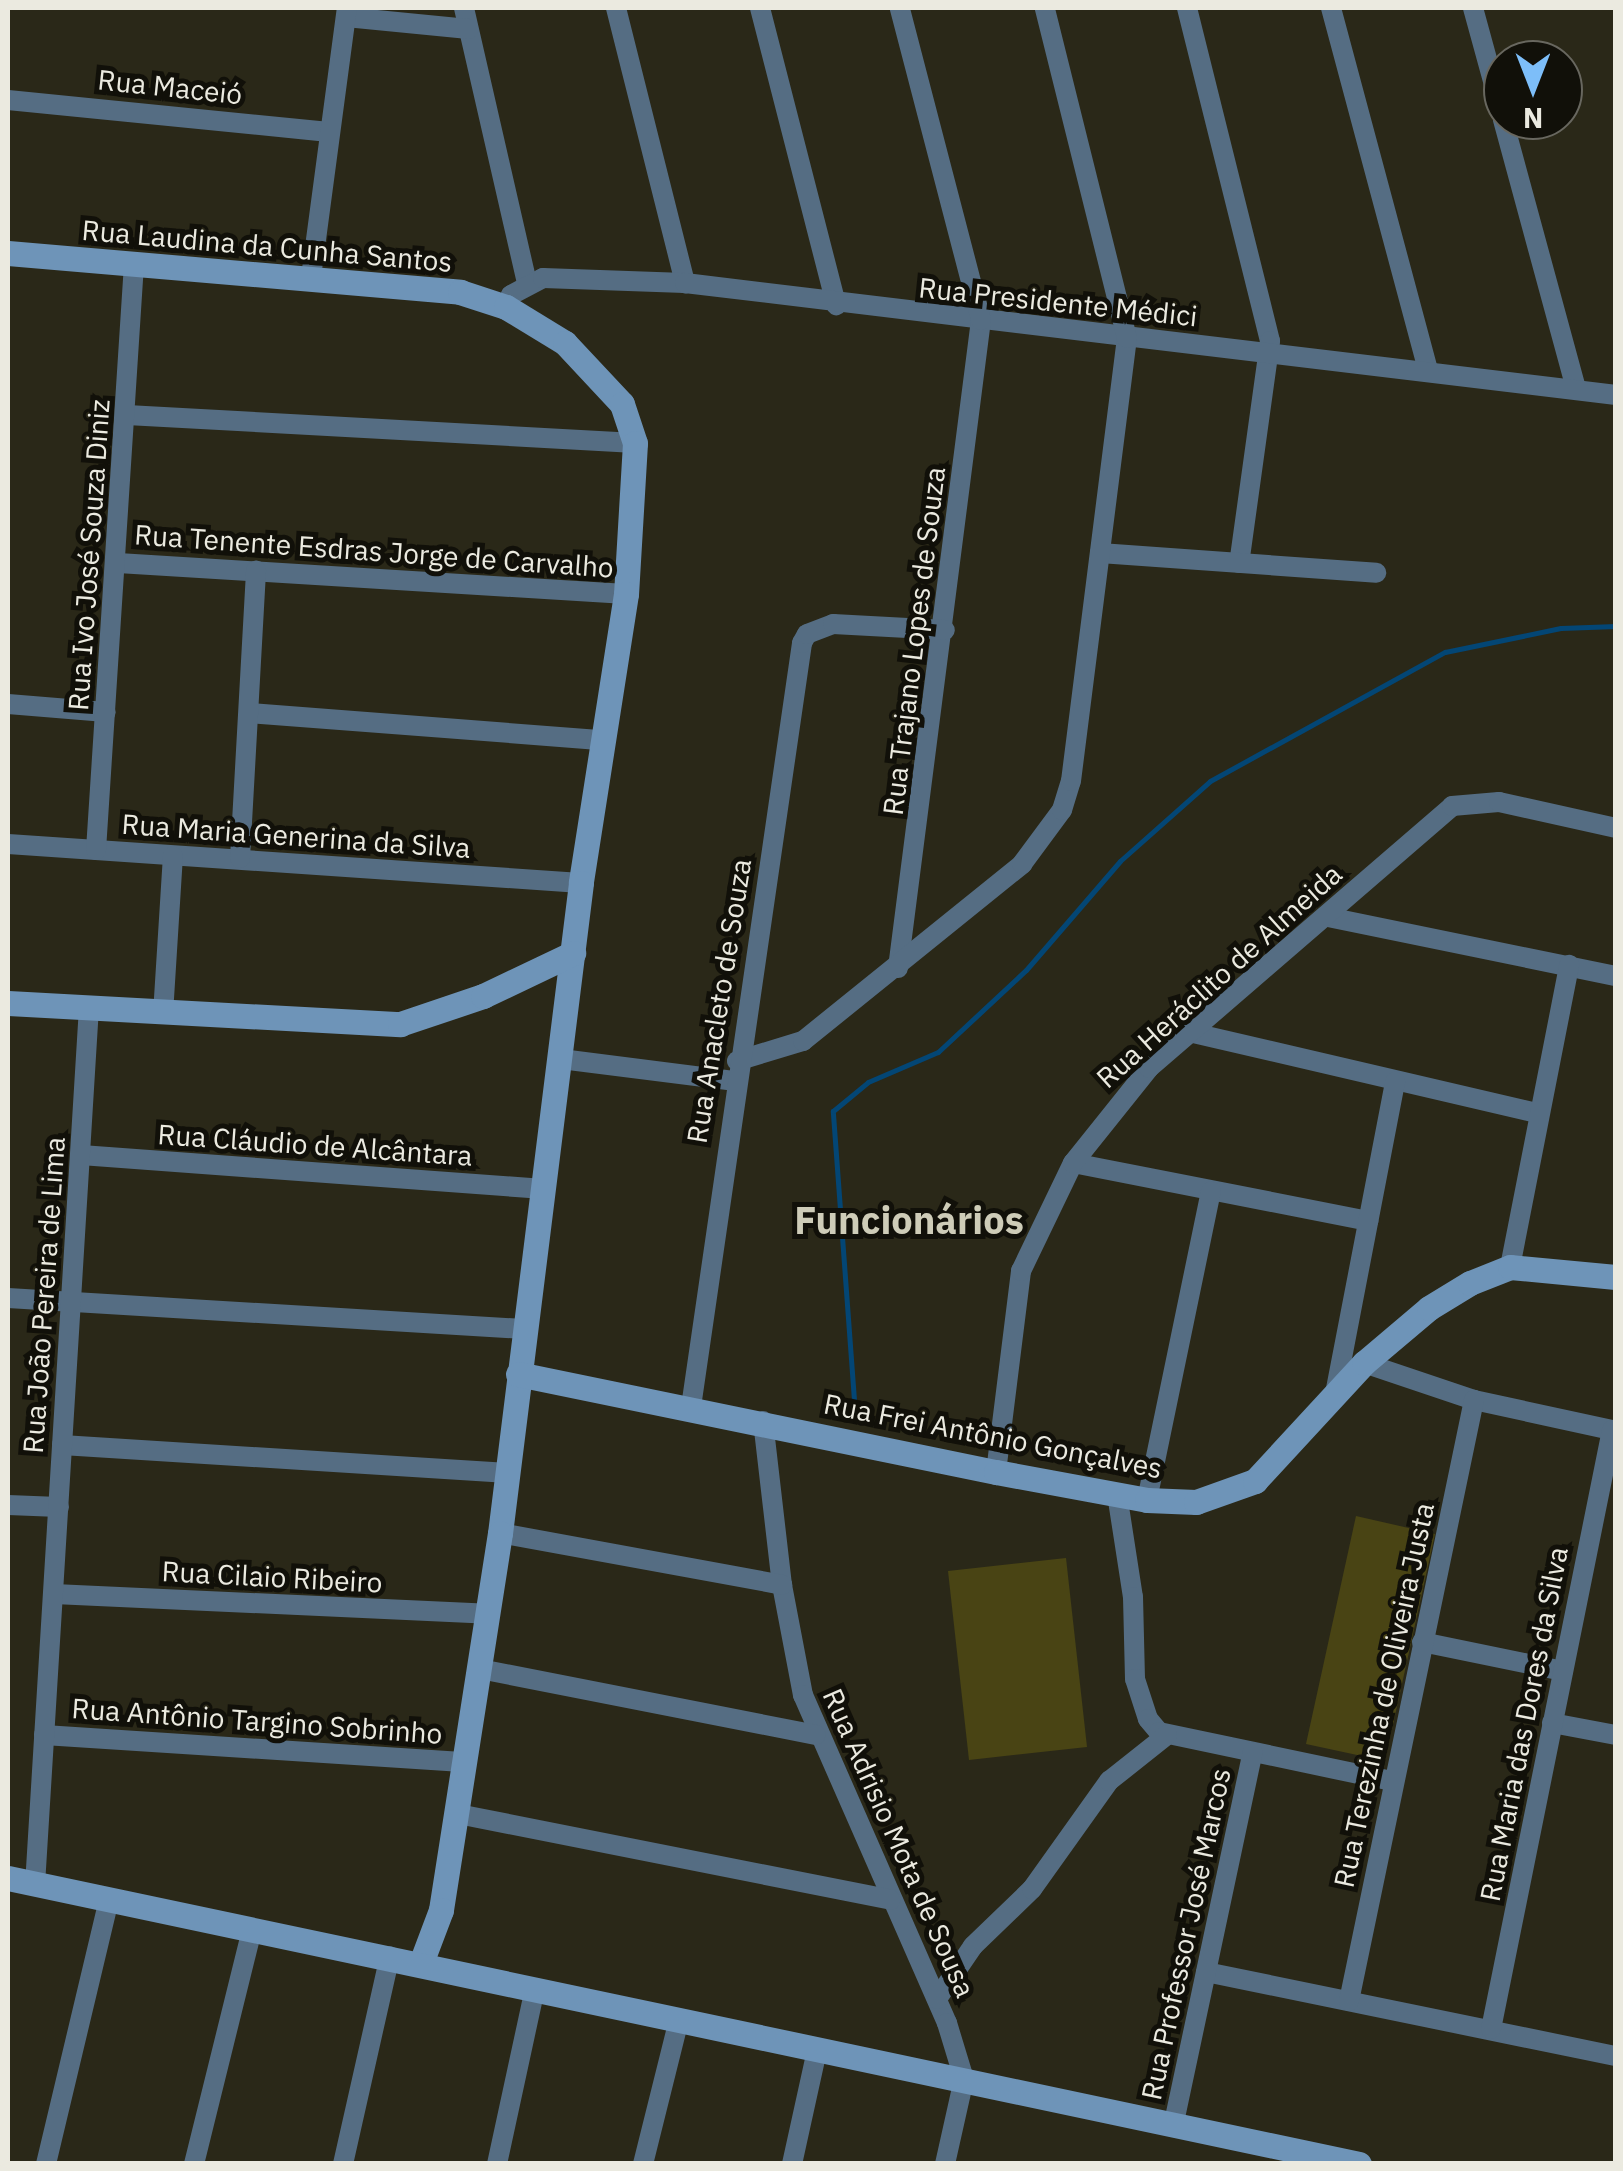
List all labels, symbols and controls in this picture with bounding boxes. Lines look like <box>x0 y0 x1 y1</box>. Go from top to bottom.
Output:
north arrow <box>1483 40 1583 140</box>
street label: Rua Maceió <box>96 63 244 111</box>
text: N <box>1523 100 1543 137</box>
street label: Rua Laudina da Cunha Santos <box>80 213 454 279</box>
street label: Rua Presidente Médici <box>917 271 1199 333</box>
street label: Rua Ivo José Souza Diniz <box>61 398 117 712</box>
street label: Rua Trajano Lopes de Souza <box>876 465 952 817</box>
street label: Rua Tenente Esdras Jorge de Carvalho <box>133 517 615 585</box>
street label: Rua Maria Generina da Silva <box>120 807 472 865</box>
street label: Rua Anacleto de Souza <box>680 857 758 1145</box>
street label: Rua Heráclito de Almeida <box>1090 857 1348 1095</box>
street label: Rua Cláudio de Alcântara <box>157 1117 473 1173</box>
street label: Rua João Pereira de Lima <box>16 1136 72 1454</box>
district label: Funcionários <box>794 1197 1024 1243</box>
street label: Rua Frei Antônio Gonçalves <box>821 1387 1165 1485</box>
street label: Rua Terezinha de Oliveira Justa <box>1327 1500 1441 1890</box>
street label: Rua Maria das Dores da Silva <box>1473 1544 1575 1904</box>
street label: Rua Cilaio Ribeiro <box>161 1554 383 1600</box>
street label: Rua Adrisio Mota de Sousa <box>816 1683 982 2003</box>
street label: Rua Antônio Targino Sobrinho <box>71 1691 443 1751</box>
street label: Rua Professor José Marcos <box>1134 1765 1238 2103</box>

